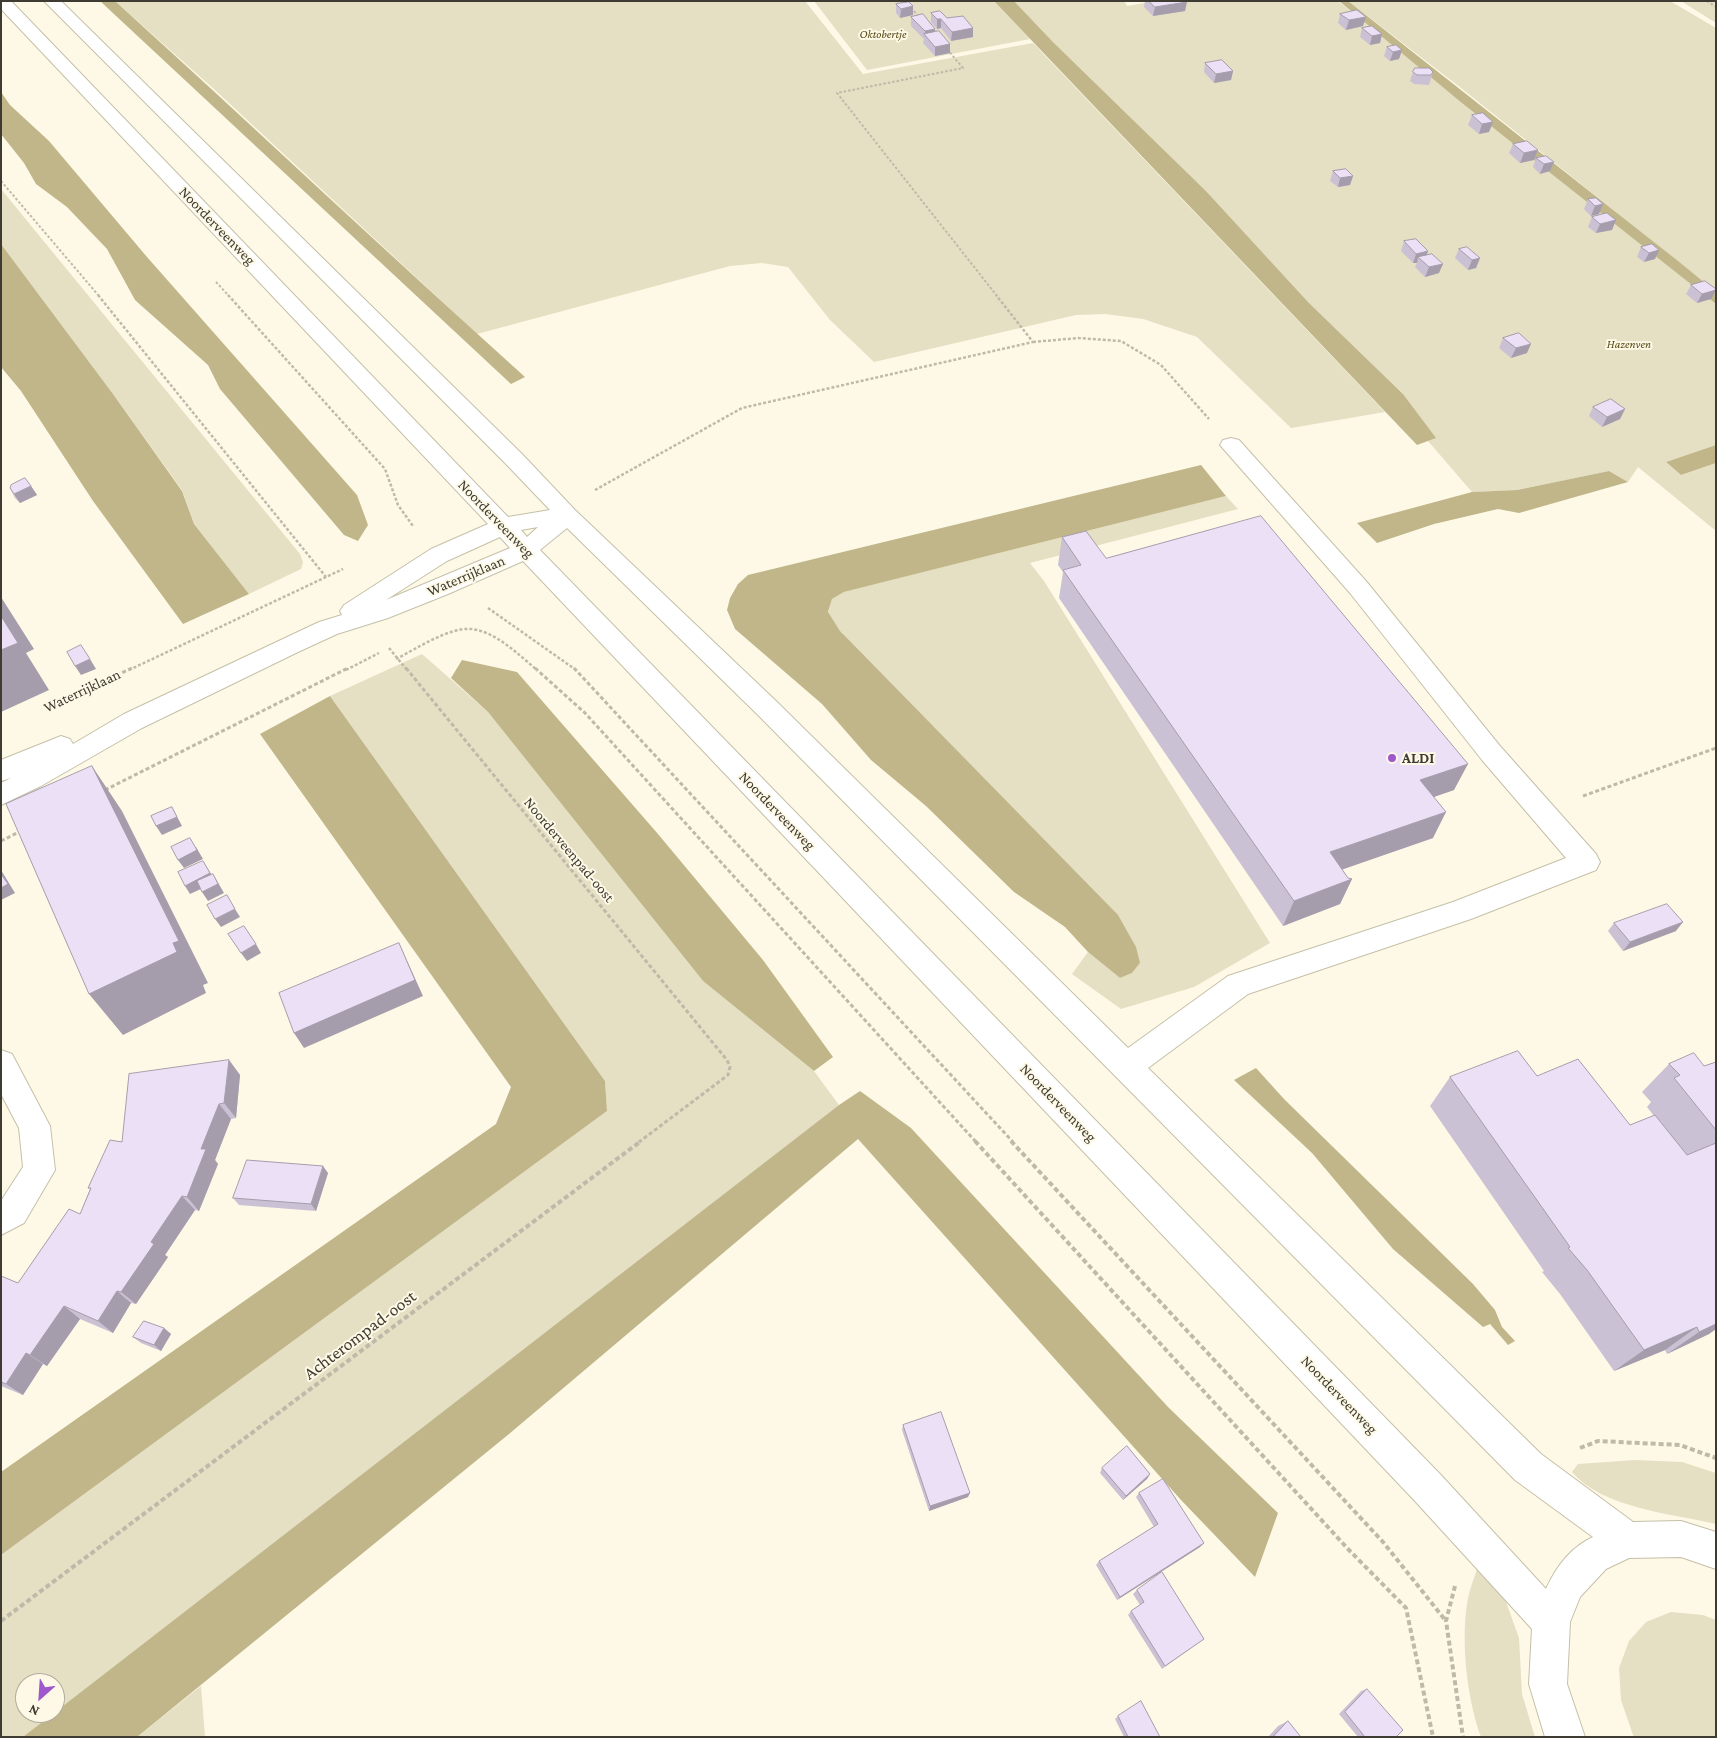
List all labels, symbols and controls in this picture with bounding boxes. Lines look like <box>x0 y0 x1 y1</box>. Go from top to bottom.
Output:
park label: Oktobertje <box>859 27 907 41</box>
street label: Noorderveenweg <box>175 183 259 269</box>
park label: Hazenven <box>1607 337 1651 351</box>
street label: Noorderveenweg <box>454 476 538 562</box>
street label: Waterrijklaan <box>424 552 508 600</box>
street label: Waterrijklaan <box>41 665 123 717</box>
place label: ALDI <box>1402 749 1434 767</box>
marker: ALDI <box>1386 752 1398 764</box>
street label: Noorderveenweg <box>735 768 819 854</box>
street label: Noorderveenpad-oost <box>520 794 618 906</box>
street label: Noorderveenweg <box>1016 1060 1100 1146</box>
street label: Achterompad-oost <box>299 1286 421 1384</box>
street label: Noorderveenweg <box>1297 1352 1381 1438</box>
north arrow <box>15 1673 65 1723</box>
text: N <box>26 1701 42 1720</box>

